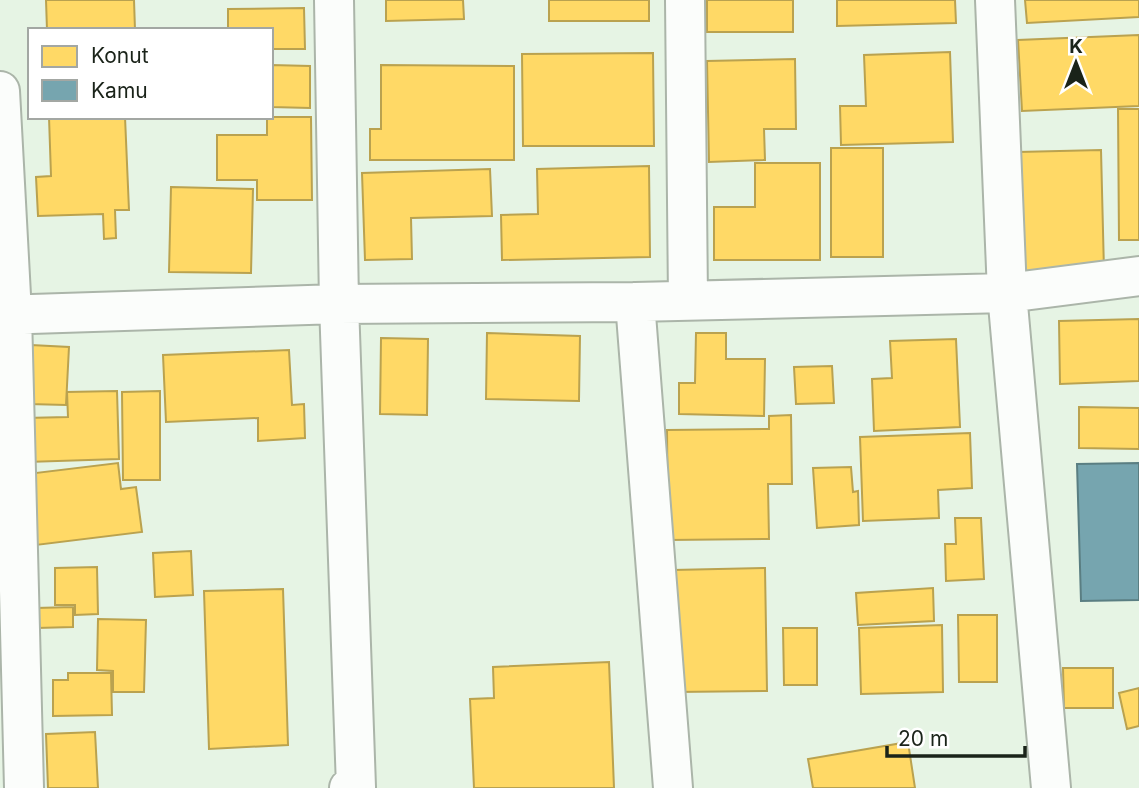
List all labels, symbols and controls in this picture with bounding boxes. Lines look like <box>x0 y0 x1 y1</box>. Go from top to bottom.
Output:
legend <box>28 28 273 119</box>
north arrow <box>1041 28 1111 98</box>
text: K <box>1069 35 1083 58</box>
text: Konut <box>91 43 149 68</box>
text: Kamu <box>91 78 148 103</box>
scale bar <box>887 714 1025 758</box>
text: 20 m <box>898 726 948 751</box>

